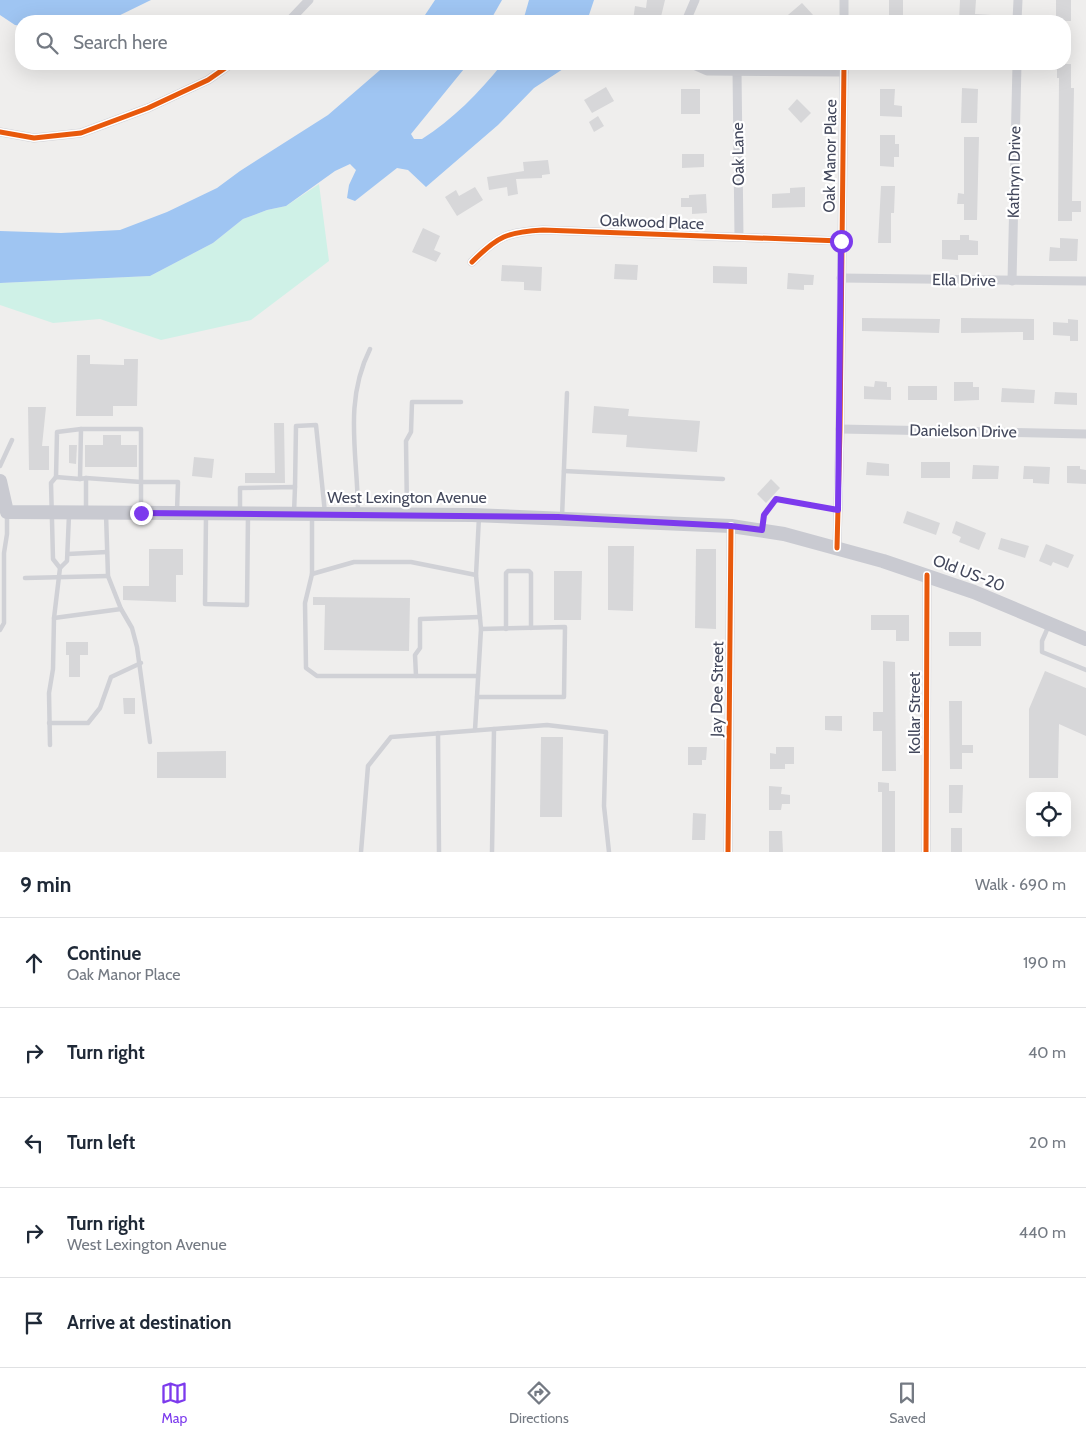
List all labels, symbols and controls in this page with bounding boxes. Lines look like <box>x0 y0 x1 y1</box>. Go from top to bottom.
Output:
search box <box>15 15 1071 70</box>
icon: search <box>33 29 61 57</box>
text: Search here <box>73 31 167 54</box>
street label: Oak Manor Place <box>820 99 840 213</box>
street label: Oak Lane <box>728 122 748 186</box>
street label: Kathryn Drive <box>1004 126 1024 218</box>
street label: Oakwood Place <box>599 211 705 233</box>
route start <box>830 230 853 253</box>
street label: Ella Drive <box>932 270 996 290</box>
street label: Danielson Drive <box>909 421 1017 441</box>
street label: West Lexington Avenue <box>327 488 487 507</box>
route end <box>130 502 153 525</box>
street label: Old US-20 <box>930 551 1008 595</box>
street label: Jay Dee Street <box>707 640 727 738</box>
street label: Kollar Street <box>905 671 924 754</box>
map controls <box>1026 792 1071 837</box>
button: locate <box>1026 792 1071 837</box>
text: 9 min <box>20 872 71 897</box>
text: Walk · 690 m <box>975 875 1066 894</box>
text: Continue <box>67 942 141 965</box>
icon: ahead <box>20 949 48 977</box>
text: 190 m <box>1023 953 1066 972</box>
text: Oak Manor Place <box>67 965 180 984</box>
icon: right <box>20 1039 48 1067</box>
text: Turn right <box>67 1041 145 1064</box>
text: 40 m <box>1028 1043 1066 1062</box>
icon: left <box>20 1129 48 1157</box>
text: Turn left <box>67 1131 135 1154</box>
text: 20 m <box>1029 1133 1066 1152</box>
text: Turn right <box>67 1212 145 1235</box>
icon: right <box>20 1219 48 1247</box>
text: 440 m <box>1019 1223 1066 1242</box>
text: West Lexington Avenue <box>67 1235 227 1254</box>
icon: arrive <box>20 1309 48 1337</box>
text: Arrive at destination <box>67 1311 231 1334</box>
tab: Map <box>160 1379 188 1427</box>
tab: Directions <box>509 1379 569 1427</box>
tab: Saved <box>889 1379 926 1427</box>

